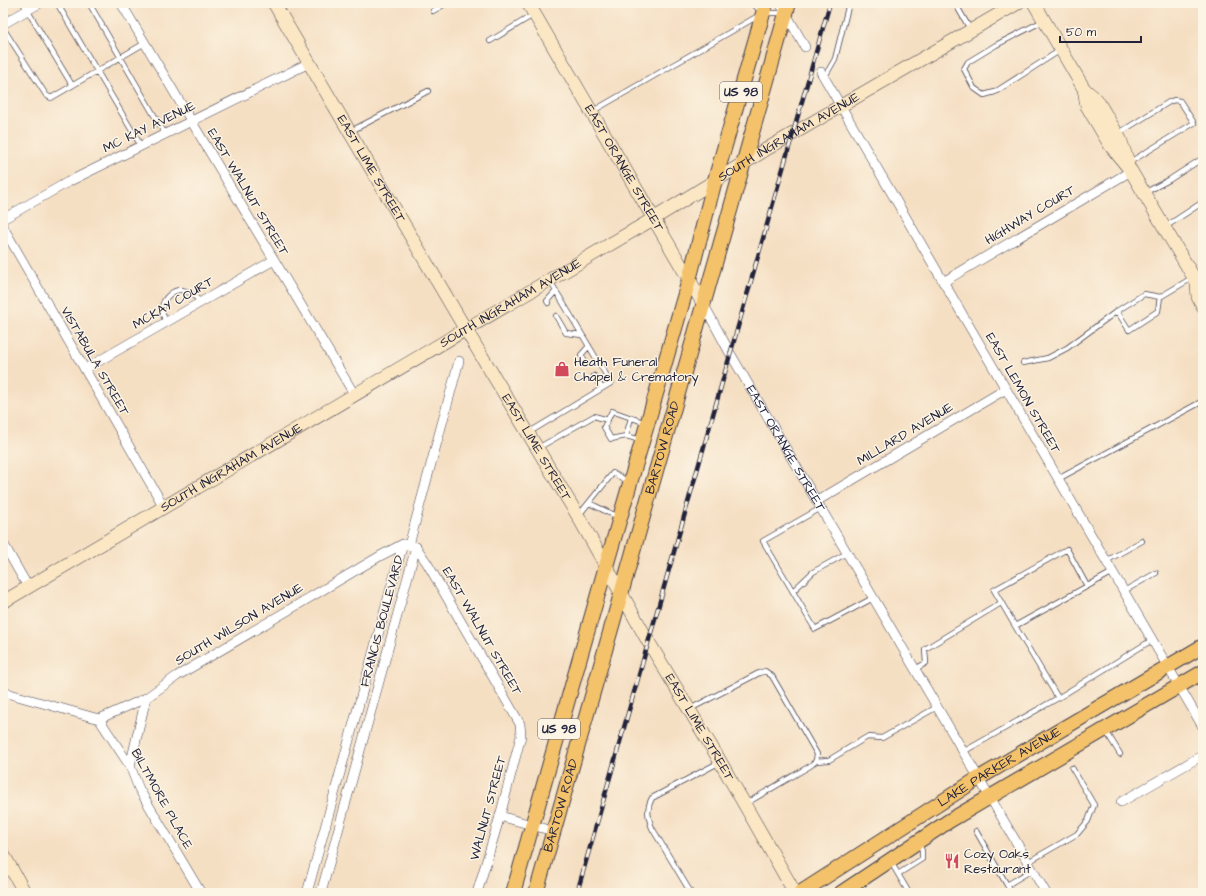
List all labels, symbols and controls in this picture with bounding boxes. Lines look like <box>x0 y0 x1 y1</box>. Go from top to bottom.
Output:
scale bar <box>1060 18 1141 44</box>
text: 50 m <box>1066 24 1097 41</box>
road number: US 98 <box>720 82 762 102</box>
street label: SOUTH INGRAHAM AVENUE <box>714 88 863 186</box>
street label: MC KAY AVENUE <box>100 97 199 157</box>
street label: EAST ORANGE STREET <box>580 102 668 235</box>
street label: EAST LIME STREET <box>333 112 410 226</box>
street label: EAST WALNUT STREET <box>203 125 294 260</box>
street label: HIGHWAY COURT <box>982 181 1079 249</box>
street label: SOUTH INGRAHAM AVENUE <box>436 254 585 352</box>
street label: MCKAY COURT <box>129 272 218 334</box>
street label: VISTABULA STREET <box>56 303 134 420</box>
street label: EAST LEMON STREET <box>981 329 1065 457</box>
place label: Heath Funeral Chapel & Crematory <box>574 353 699 387</box>
shop icon: Heath Funeral Chapel & Crematory <box>553 360 571 378</box>
street label: EAST ORANGE STREET <box>742 382 830 515</box>
street label: EAST LIME STREET <box>497 390 576 505</box>
street label: MILLARD AVENUE <box>854 398 957 470</box>
street label: BARTOW ROAD <box>641 399 685 496</box>
street label: SOUTH INGRAHAM AVENUE <box>157 418 306 516</box>
street label: FRANCIS BOULEVARD <box>356 553 408 689</box>
street label: EAST WALNUT STREET <box>438 564 527 699</box>
street label: SOUTH WILSON AVENUE <box>172 578 307 669</box>
street label: EAST LIME STREET <box>661 670 739 785</box>
road number: US 98 <box>538 719 580 739</box>
street label: LAKE PARKER AVENUE <box>934 722 1065 811</box>
street label: BILTMORE PLACE <box>127 745 197 853</box>
street label: WALNUT STREET <box>465 753 511 862</box>
street label: BARTOW ROAD <box>539 756 583 854</box>
place label: Cozy Oaks Restaurant <box>964 845 1032 878</box>
restaurant icon: Cozy Oaks Restaurant <box>943 852 961 870</box>

